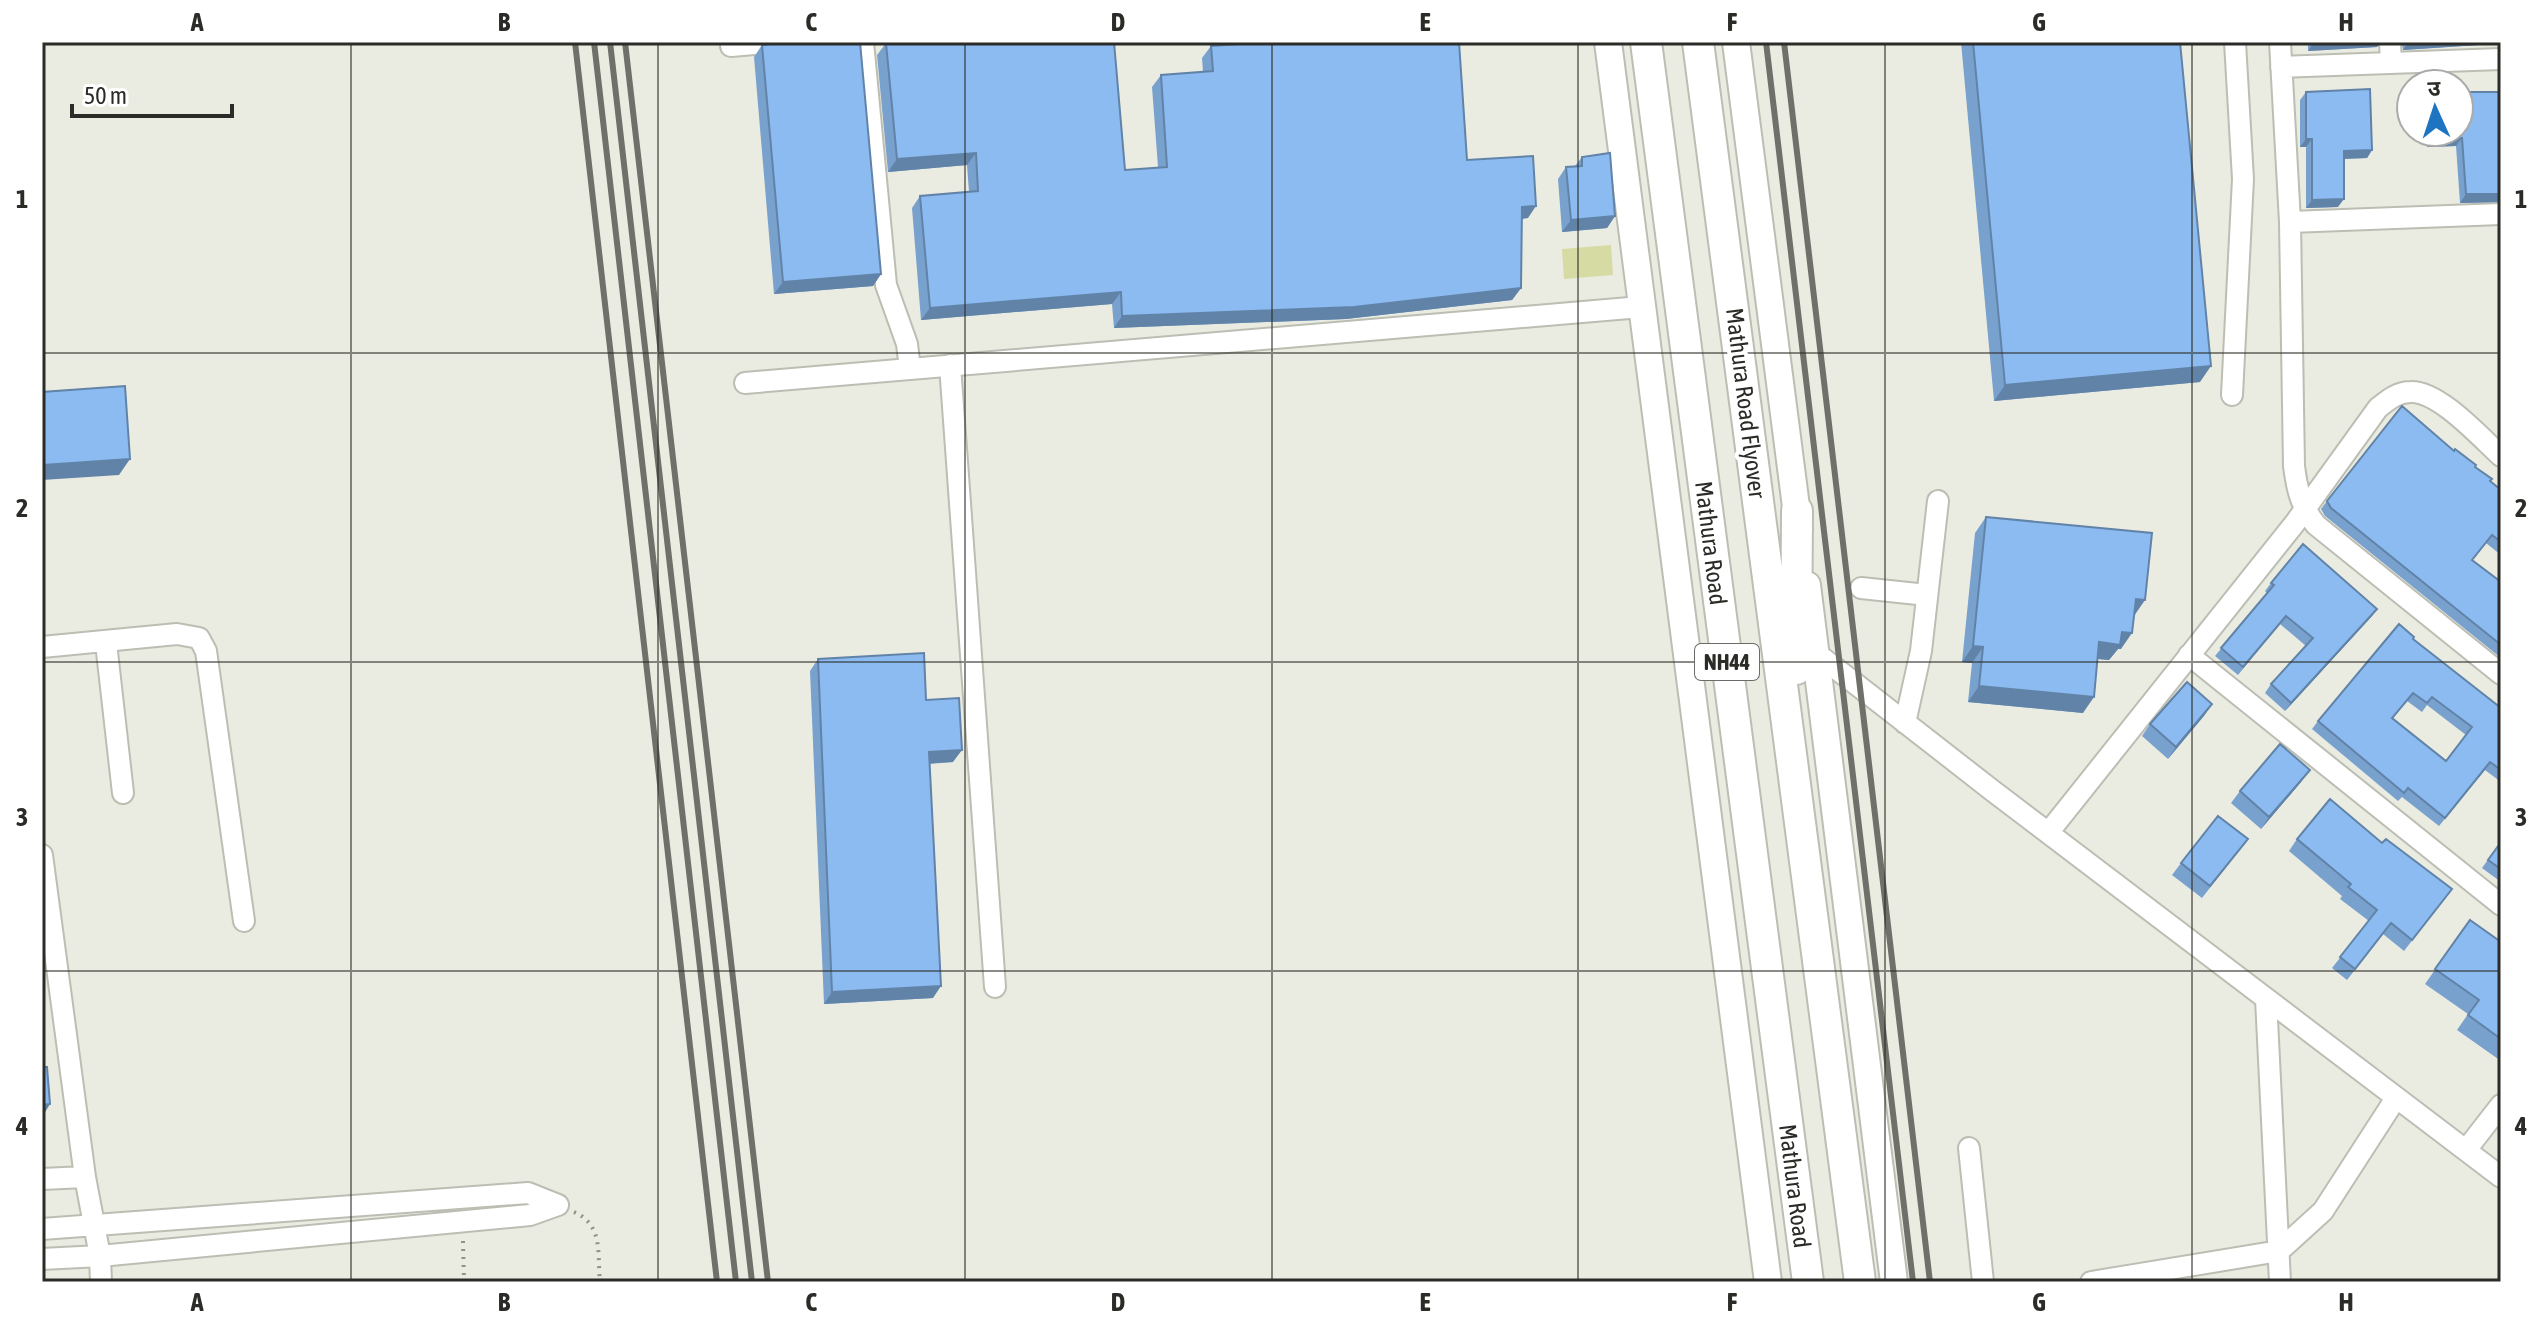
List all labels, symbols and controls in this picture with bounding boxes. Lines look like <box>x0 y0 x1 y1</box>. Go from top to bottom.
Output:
text: A <box>190 7 204 37</box>
text: B <box>498 7 511 37</box>
text: C <box>805 7 817 37</box>
text: D <box>1111 7 1125 37</box>
text: E <box>1419 7 1431 37</box>
text: F <box>1727 7 1738 37</box>
text: G <box>2032 7 2046 37</box>
text: H <box>2338 7 2354 37</box>
scale bar <box>72 68 232 118</box>
north arrow <box>2395 68 2475 148</box>
text: उ <box>2427 75 2442 101</box>
text: 50 m <box>84 82 127 109</box>
text: 1 <box>16 184 28 214</box>
text: 1 <box>2515 184 2527 214</box>
street label: Mathura Road Flyover <box>1721 306 1771 501</box>
street label: Mathura Road <box>1690 480 1732 606</box>
text: 2 <box>16 493 28 523</box>
text: 2 <box>2515 493 2527 523</box>
road number: NH44 <box>1695 644 1759 680</box>
text: 3 <box>16 802 28 832</box>
text: 3 <box>2515 802 2527 832</box>
text: 4 <box>15 1111 28 1141</box>
text: 4 <box>2514 1111 2527 1141</box>
street label: Mathura Road <box>1774 1123 1816 1249</box>
text: A <box>190 1287 204 1317</box>
text: B <box>498 1287 511 1317</box>
text: C <box>805 1287 817 1317</box>
text: D <box>1111 1287 1125 1317</box>
text: E <box>1419 1287 1431 1317</box>
text: F <box>1727 1287 1738 1317</box>
text: G <box>2032 1287 2046 1317</box>
text: H <box>2338 1287 2354 1317</box>

